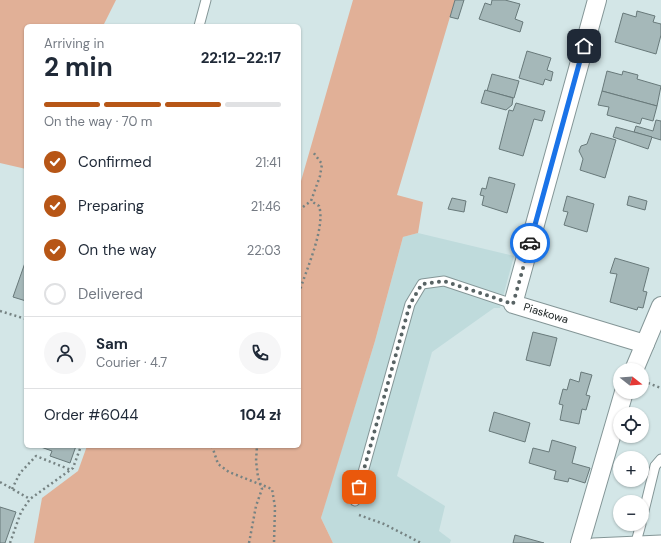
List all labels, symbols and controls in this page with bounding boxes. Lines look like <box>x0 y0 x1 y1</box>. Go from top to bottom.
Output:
pin <box>567 29 601 63</box>
text: Arriving in <box>44 35 104 52</box>
icon: home <box>573 35 595 57</box>
text: 22:12–22:17 <box>201 48 281 68</box>
text: 2 min <box>44 50 113 84</box>
text: On the way · 70 m <box>44 113 152 130</box>
icon: check <box>44 151 66 173</box>
text: Confirmed <box>78 152 152 172</box>
text: 21:41 <box>255 154 281 171</box>
icon: check <box>44 195 66 217</box>
text: Preparing <box>78 196 144 216</box>
text: 21:46 <box>251 198 281 215</box>
courier <box>510 223 550 263</box>
icon: car <box>519 232 541 254</box>
icon: check <box>44 239 66 261</box>
text: On the way <box>78 240 157 260</box>
text: 22:03 <box>247 242 281 259</box>
text: Delivered <box>78 284 143 304</box>
street label: Piaskowa <box>522 300 570 326</box>
button: person <box>44 332 86 374</box>
button: phone <box>239 332 281 374</box>
text: Sam <box>96 334 128 354</box>
text: Courier · 4.7 <box>96 354 167 371</box>
north arrow <box>613 363 649 399</box>
map controls <box>613 363 649 531</box>
text: Order #6044 <box>44 405 138 425</box>
text: 104 zł <box>240 405 281 425</box>
button: locate <box>613 407 649 443</box>
button: + <box>613 451 649 487</box>
pin <box>342 470 376 504</box>
icon: bag <box>348 476 370 498</box>
button: − <box>613 495 649 531</box>

